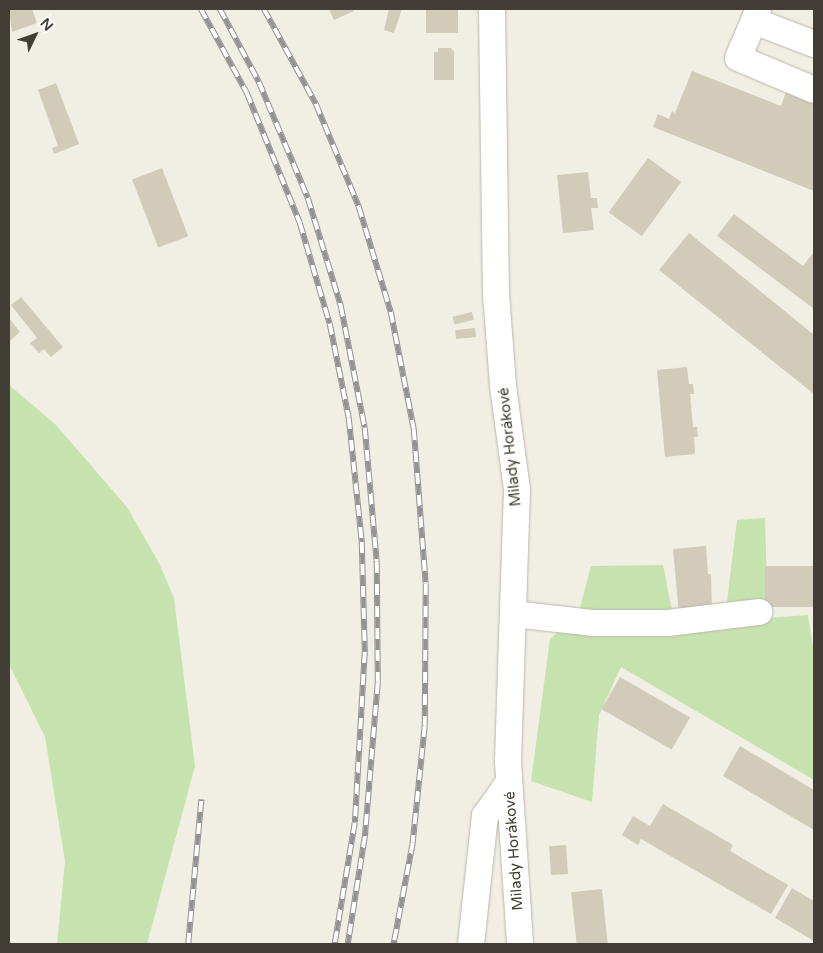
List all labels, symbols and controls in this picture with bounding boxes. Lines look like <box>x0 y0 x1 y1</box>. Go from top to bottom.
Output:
north arrow <box>10 10 60 60</box>
text: N <box>36 15 57 34</box>
street label: Milady Horákové <box>495 387 525 507</box>
street label: Milady Horákové <box>501 791 527 911</box>

